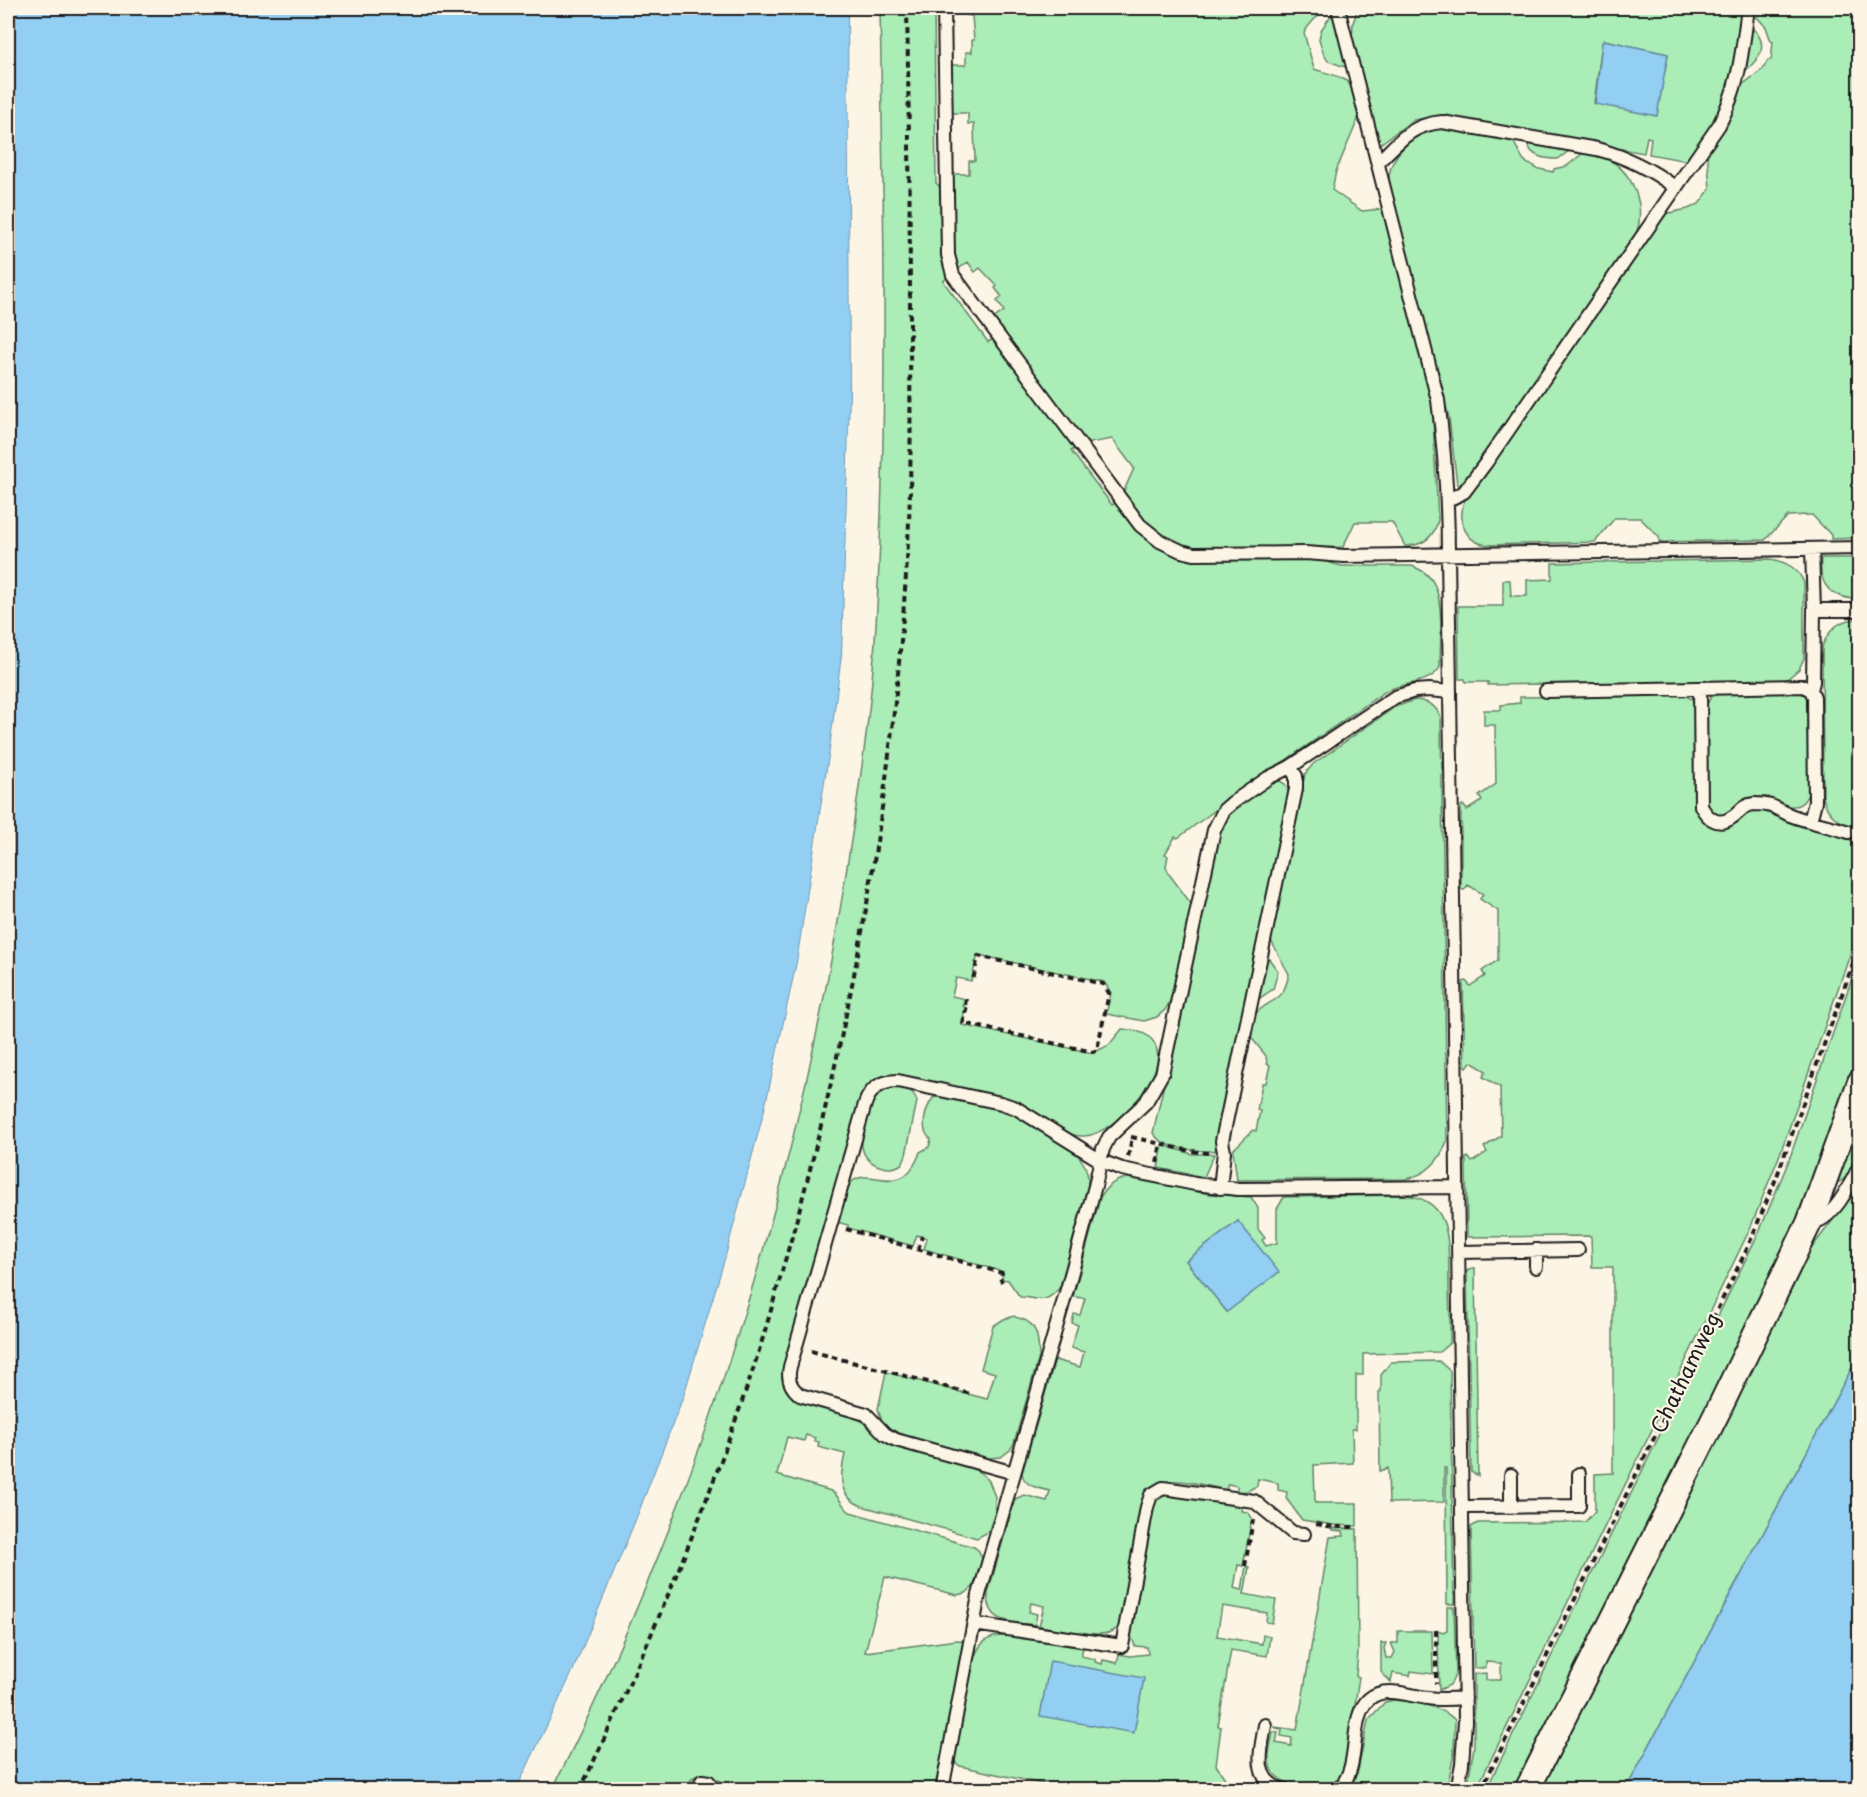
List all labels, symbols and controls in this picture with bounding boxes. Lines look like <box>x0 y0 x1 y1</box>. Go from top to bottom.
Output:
street label: Chathamweg <box>1641 1306 1727 1438</box>

